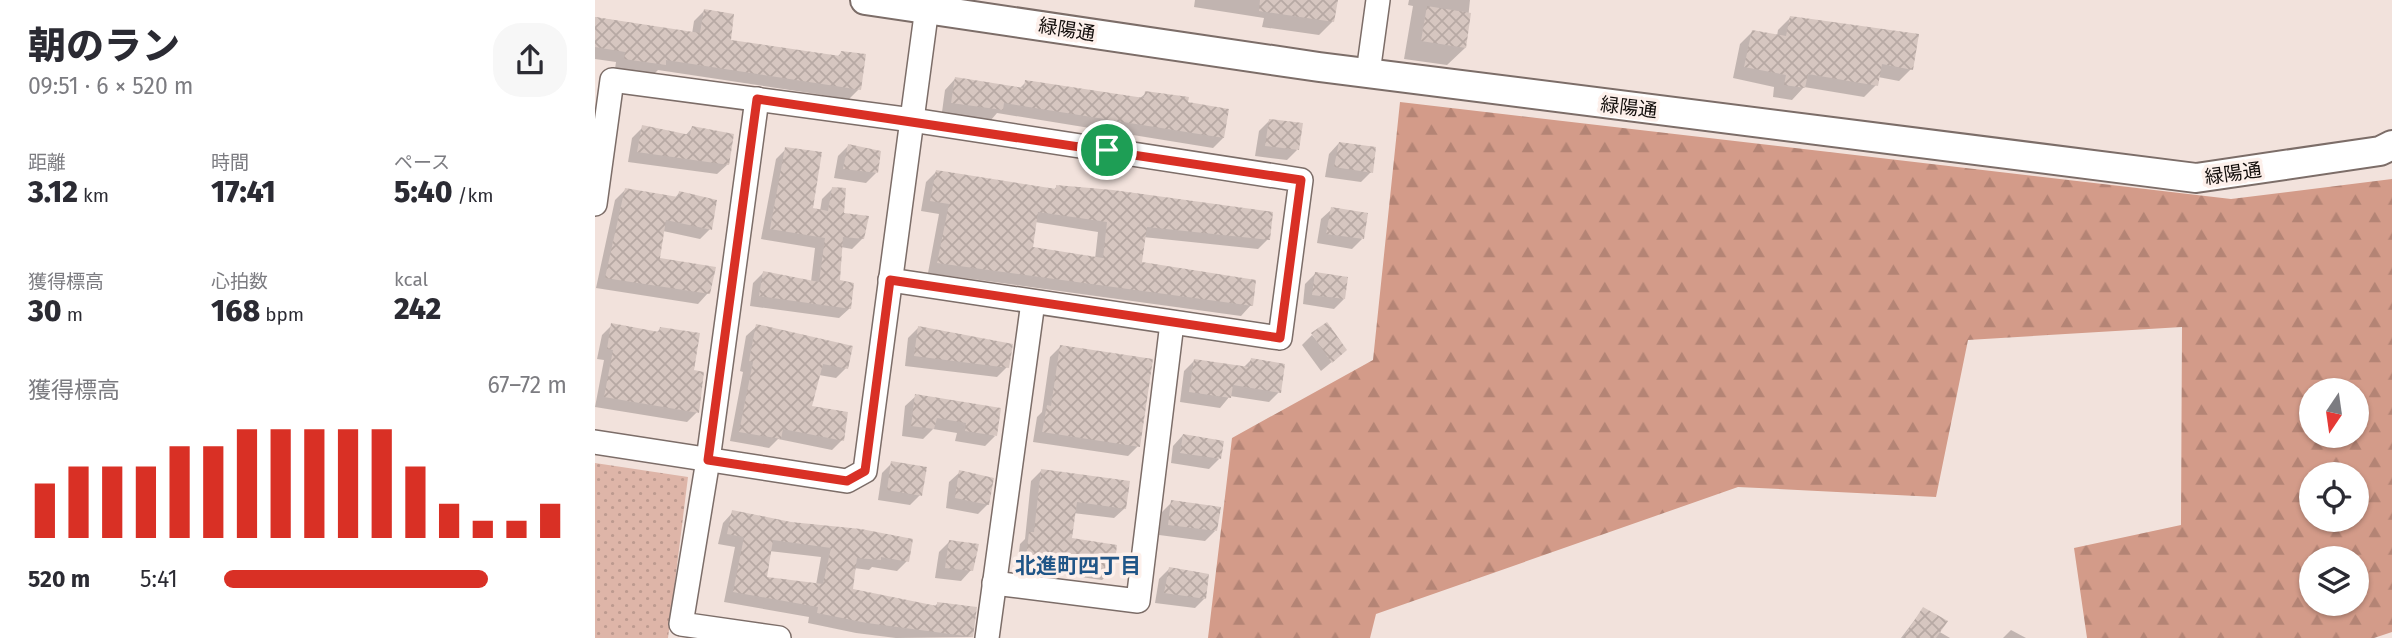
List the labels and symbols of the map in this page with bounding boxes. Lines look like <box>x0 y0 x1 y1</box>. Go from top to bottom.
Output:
street label: 緑陽通 <box>1037 14 1097 45</box>
street label: 緑陽通 <box>1599 93 1659 122</box>
pin <box>1077 120 1137 180</box>
street label: 緑陽通 <box>2203 158 2263 189</box>
north arrow <box>2299 378 2369 448</box>
district label: 北進町四丁目 <box>1015 553 1141 579</box>

